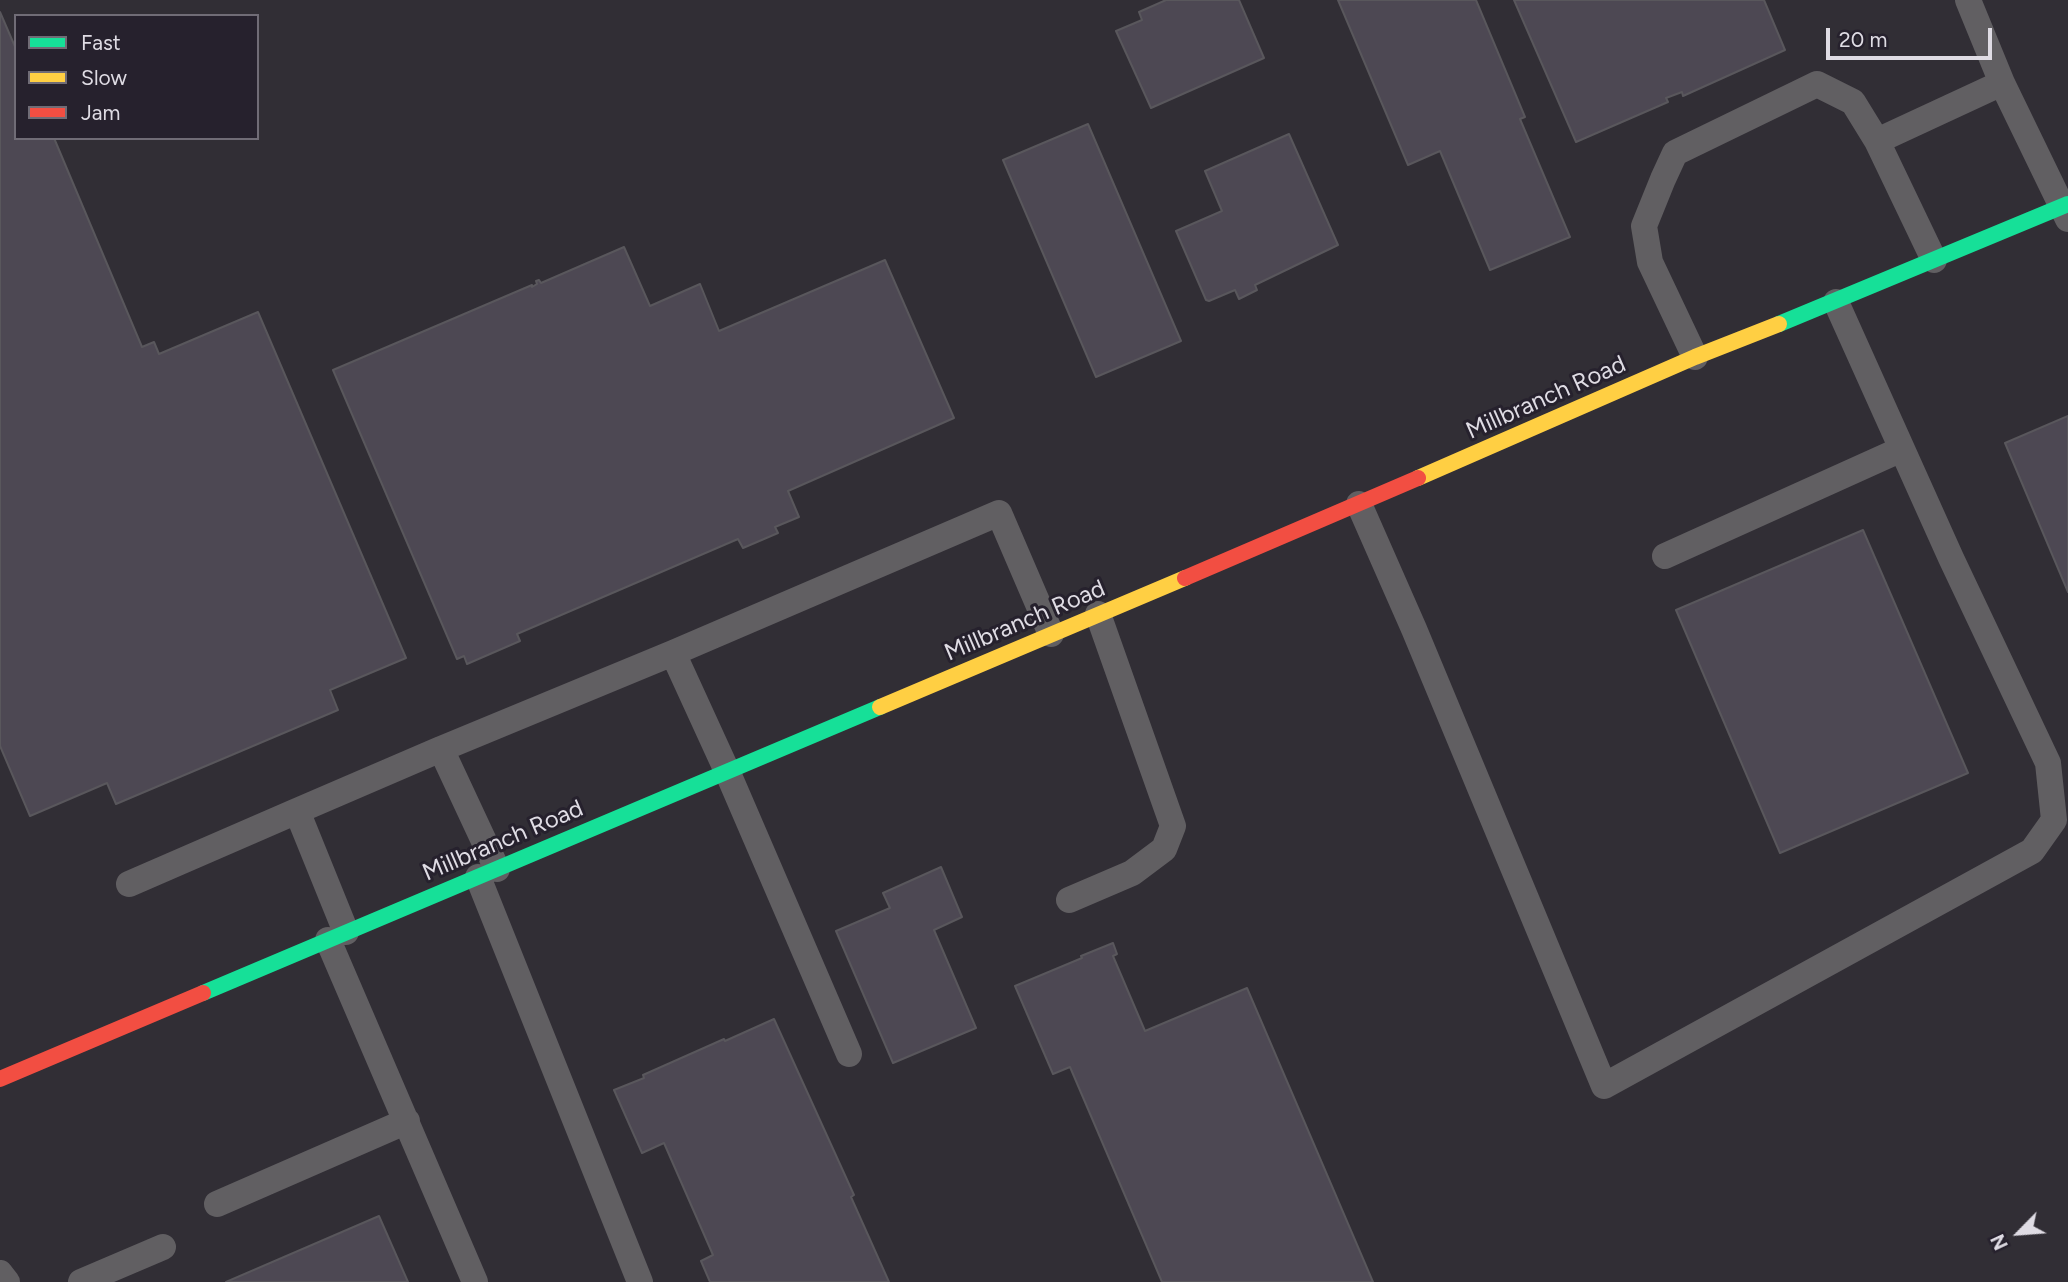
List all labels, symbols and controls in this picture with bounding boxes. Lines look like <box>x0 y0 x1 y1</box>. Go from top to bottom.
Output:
legend <box>14 14 259 140</box>
scale bar <box>1830 14 1996 58</box>
text: 20 m <box>1839 27 1887 52</box>
text: Fast <box>81 30 121 55</box>
text: Slow <box>81 65 127 90</box>
text: Jam <box>81 100 120 125</box>
street label: Millbranch Road <box>1462 350 1630 446</box>
street label: Millbranch Road <box>940 574 1110 668</box>
street label: Millbranch Road <box>418 794 588 888</box>
north arrow <box>1984 1198 2054 1268</box>
text: N <box>1986 1231 2013 1254</box>

